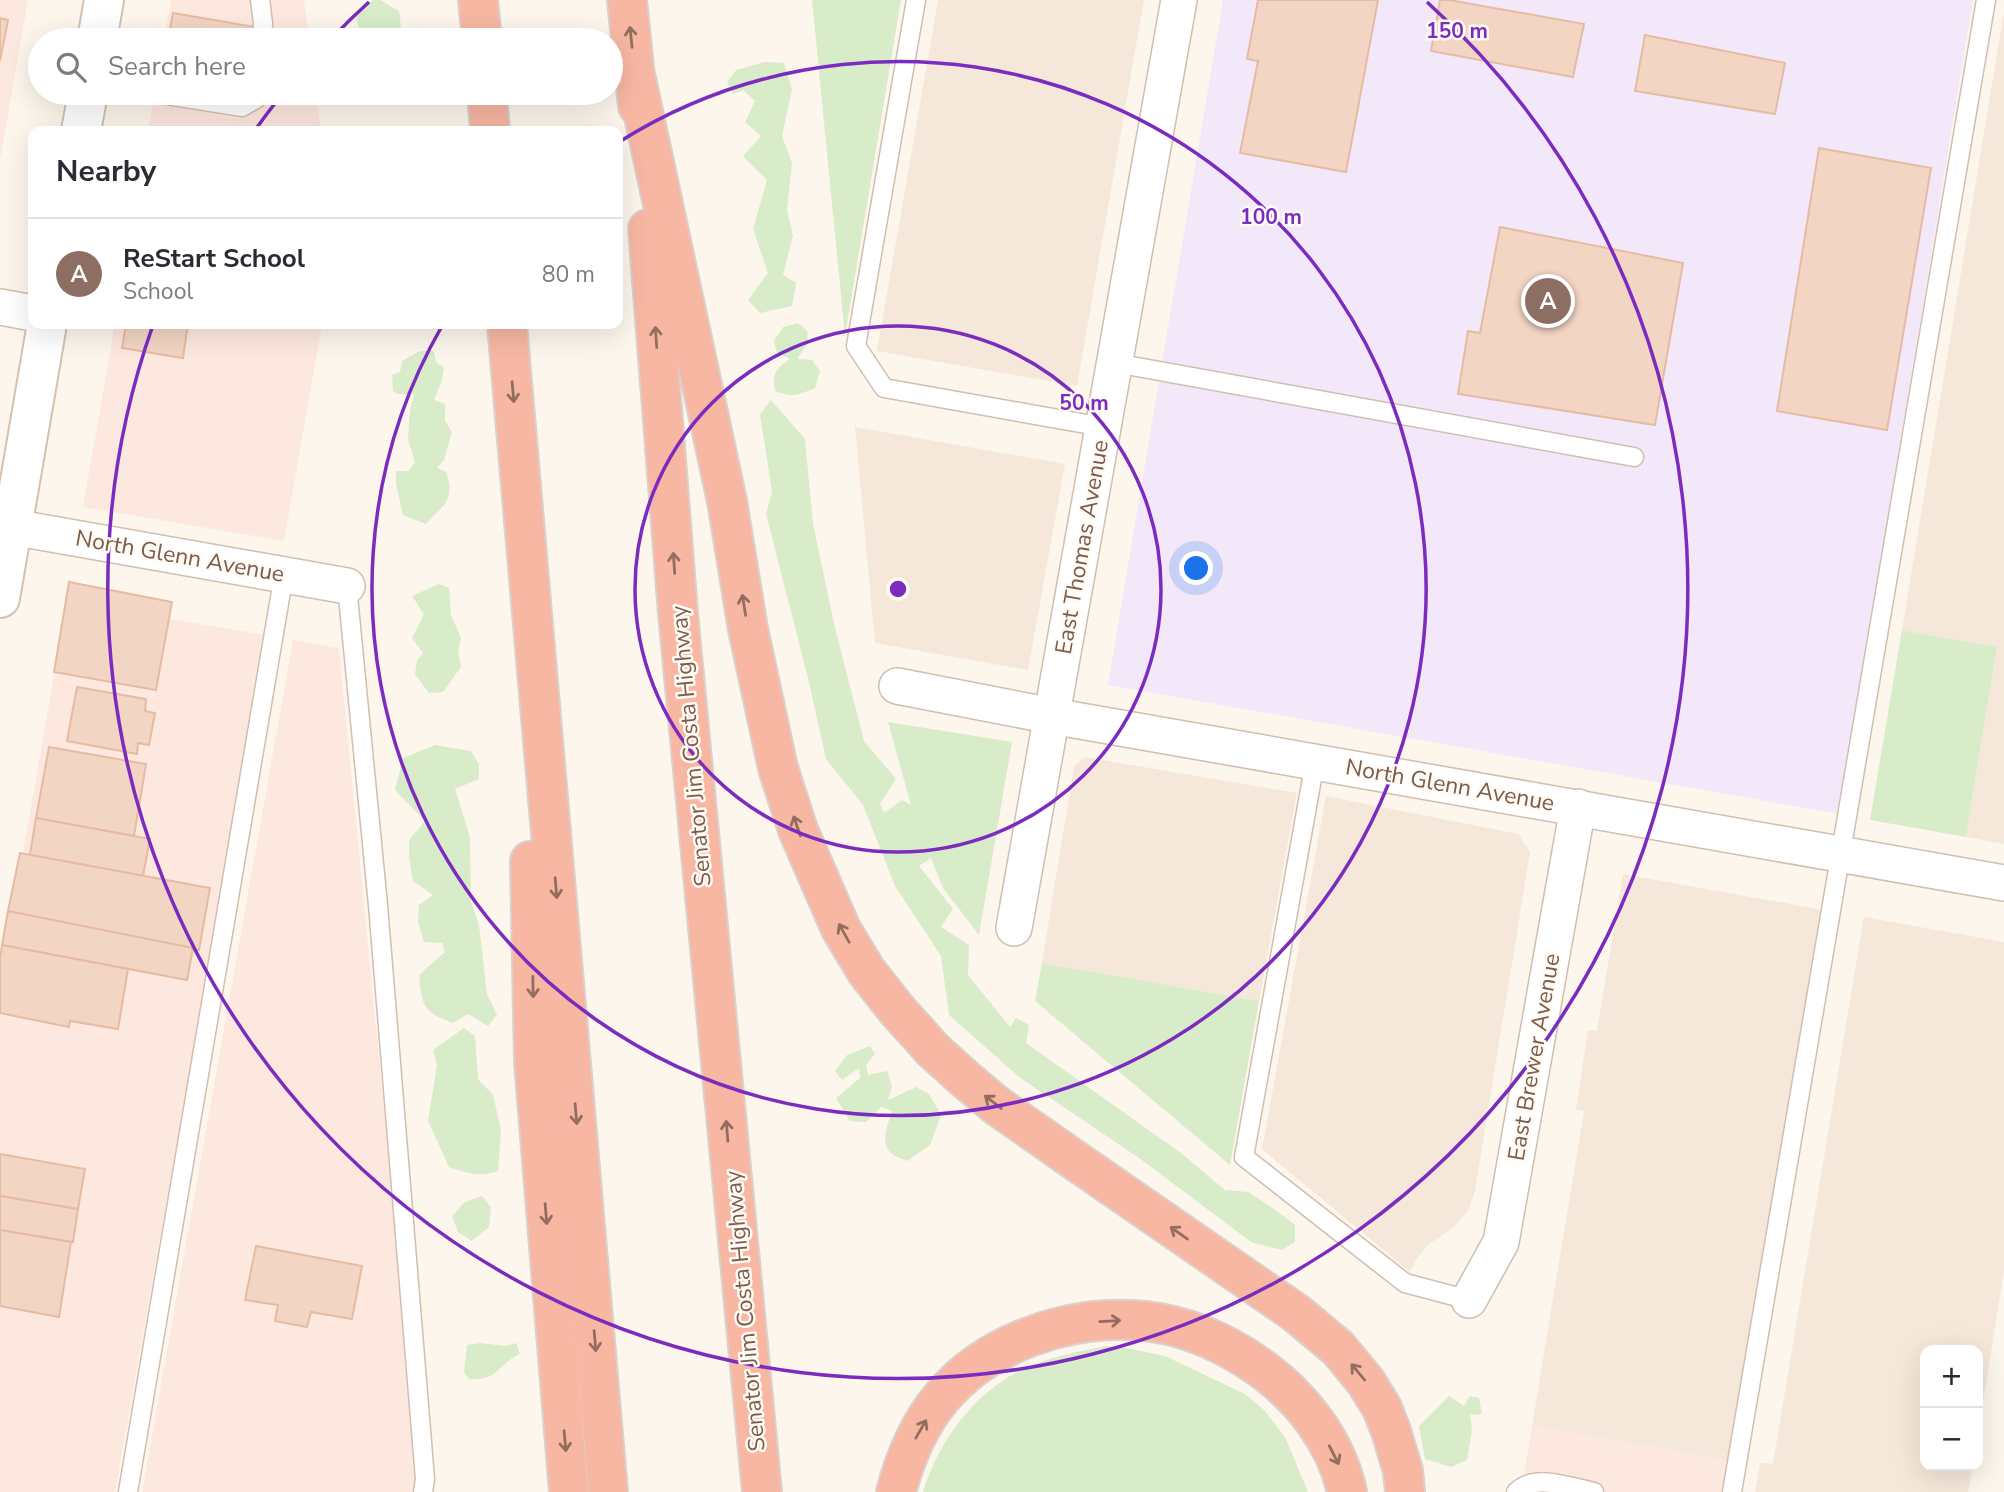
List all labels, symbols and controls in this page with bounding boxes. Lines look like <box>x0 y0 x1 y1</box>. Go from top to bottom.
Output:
text: 150 m <box>1426 17 1488 45</box>
one-way arrow <box>625 26 638 48</box>
search box <box>28 28 623 105</box>
icon: search <box>52 48 90 86</box>
text: Search here <box>108 49 246 84</box>
text: Nearby <box>56 151 156 192</box>
text: 100 m <box>1240 203 1302 231</box>
text: ReStart School <box>123 241 305 276</box>
text: A <box>70 259 88 290</box>
text: 80 m <box>542 259 595 290</box>
pin: A <box>1525 275 1571 327</box>
text: School <box>123 276 193 307</box>
one-way arrow <box>649 326 662 348</box>
one-way arrow <box>507 380 520 403</box>
text: 50 m <box>1059 389 1109 417</box>
street label: East Thomas Avenue <box>1048 437 1116 657</box>
street label: North Glenn Avenue <box>73 522 287 590</box>
your location <box>1179 551 1213 585</box>
one-way arrow <box>667 553 680 575</box>
centre of rings <box>886 577 910 601</box>
one-way arrow <box>737 594 750 617</box>
street label: Senator Jim Costa Highway <box>663 604 719 888</box>
street label: North Glenn Avenue <box>1343 751 1557 819</box>
one-way arrow <box>790 815 802 837</box>
one-way arrow <box>550 876 563 899</box>
one-way arrow <box>837 923 851 943</box>
street label: East Brewer Avenue <box>1501 951 1567 1163</box>
one-way arrow <box>526 975 539 998</box>
one-way arrow <box>985 1094 1003 1109</box>
one-way arrow <box>569 1103 582 1125</box>
one-way arrow <box>721 1121 734 1143</box>
street label: Senator Jim Costa Highway <box>717 1169 773 1453</box>
one-way arrow <box>540 1202 553 1225</box>
one-way arrow <box>1170 1226 1189 1240</box>
one-way arrow <box>1098 1314 1121 1327</box>
one-way arrow <box>589 1329 602 1352</box>
map controls <box>1920 1345 1983 1471</box>
button: + <box>1920 1345 1983 1408</box>
one-way arrow <box>1350 1363 1366 1381</box>
button: − <box>1920 1408 1983 1471</box>
one-way arrow <box>915 1419 928 1440</box>
one-way arrow <box>558 1429 571 1452</box>
one-way arrow <box>1327 1444 1341 1465</box>

